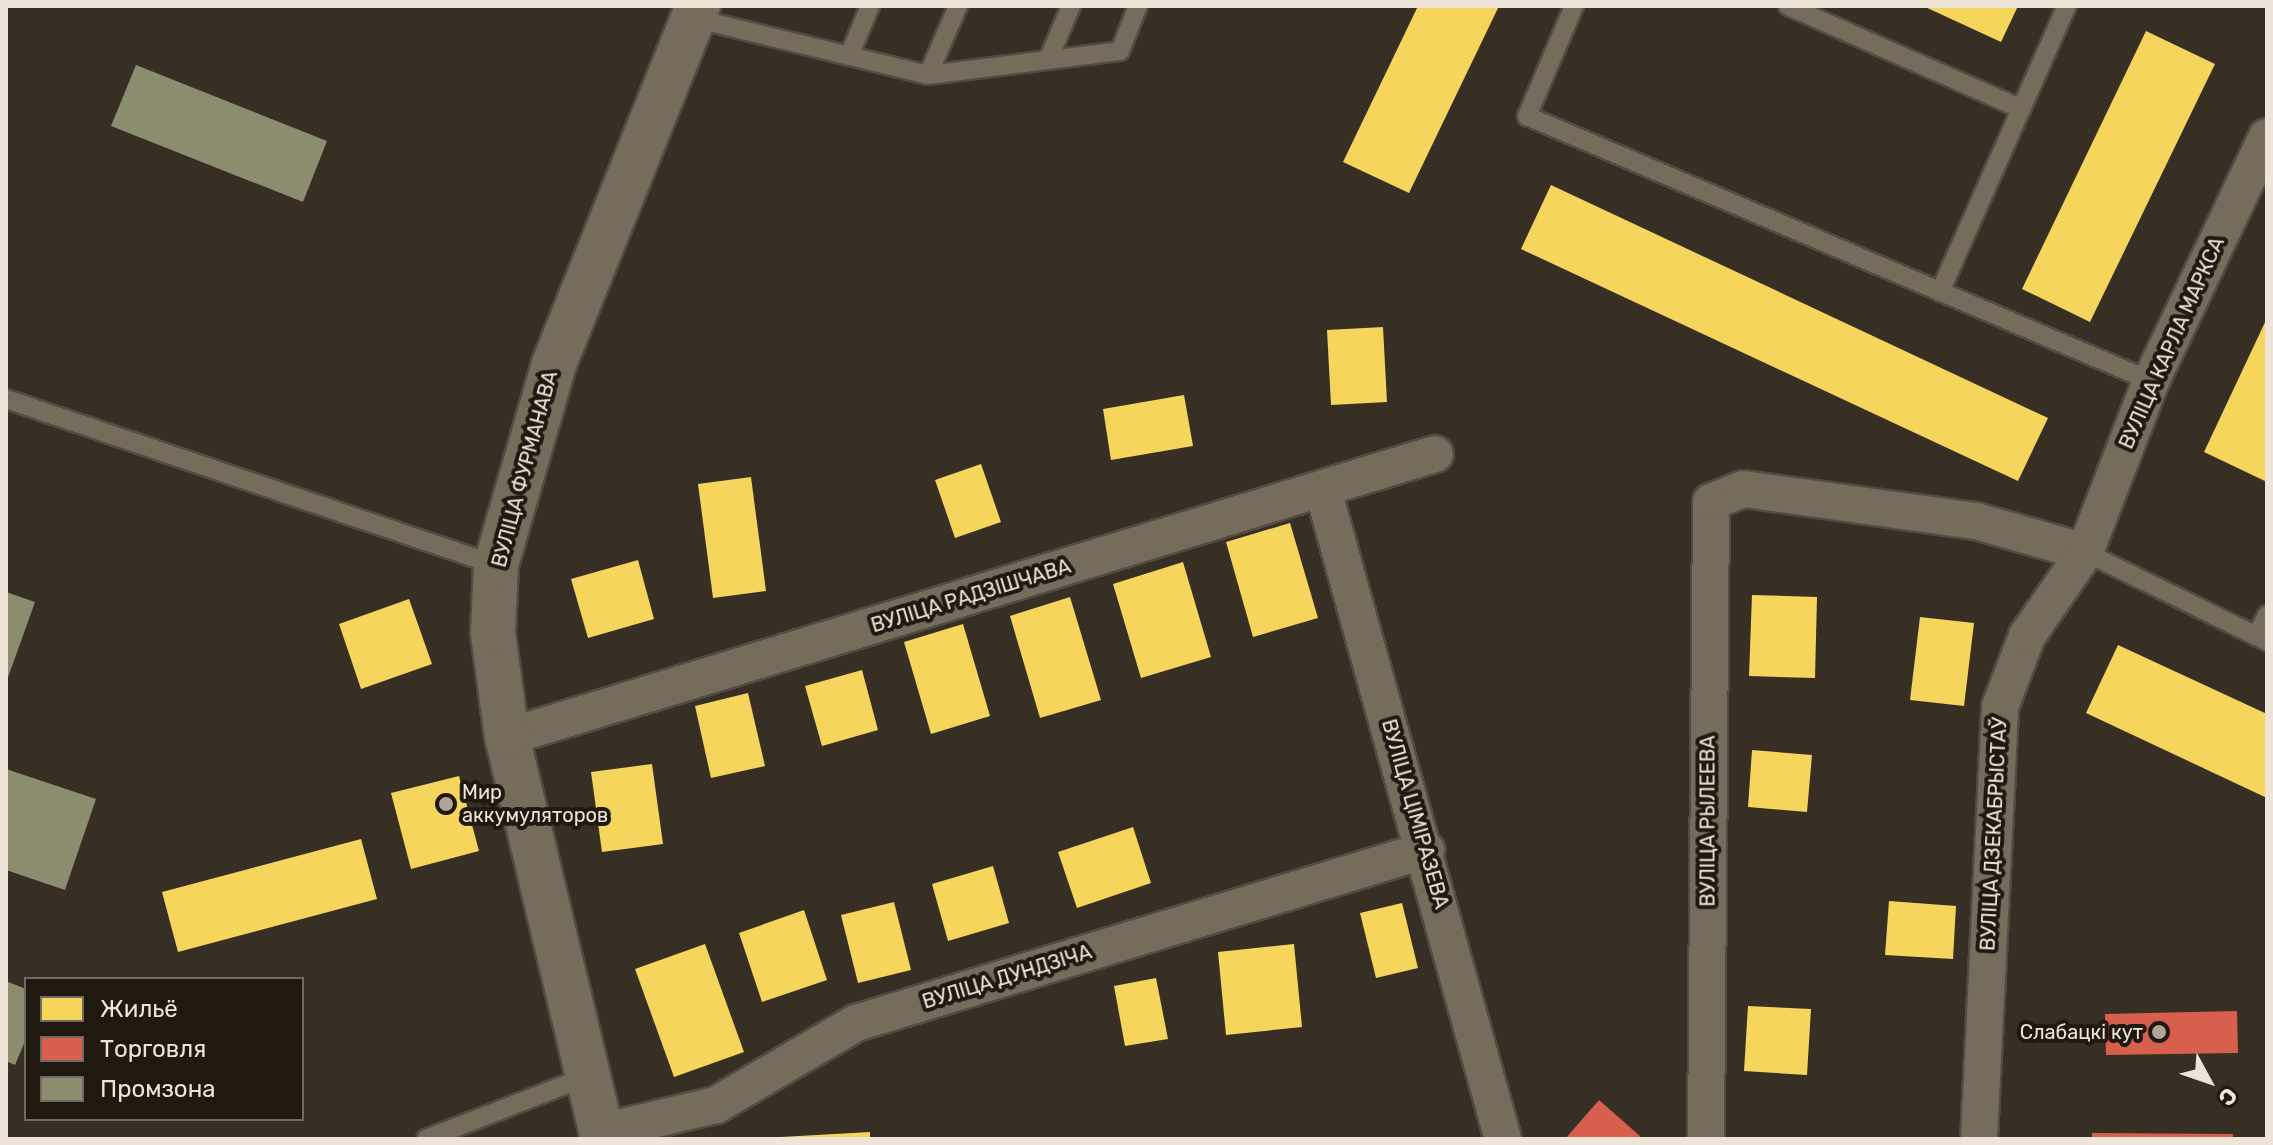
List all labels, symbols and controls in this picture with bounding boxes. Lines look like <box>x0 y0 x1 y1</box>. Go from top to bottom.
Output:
street label: ВУЛІЦА КАРЛА МАРКСА <box>2114 233 2230 453</box>
street label: ВУЛІЦА ФУРМАНАВА <box>487 368 563 570</box>
street label: ВУЛІЦА РАДЗІШЧАВА <box>868 554 1074 638</box>
street label: ВУЛІЦА ЦІМІРАЗЕВА <box>1376 716 1454 912</box>
street label: ВУЛІЦА ДЗЕКАБРЫСТАЎ <box>1976 716 2012 952</box>
street label: ВУЛІЦА РЫЛЕЕВА <box>1696 735 1720 907</box>
place label: Мир аккумуляторов <box>462 780 608 827</box>
marker: Мир аккумуляторов <box>437 795 455 813</box>
street label: ВУЛІЦА ДУНДЗІЧА <box>919 940 1095 1014</box>
legend <box>24 977 304 1121</box>
text: Жильё <box>100 995 178 1023</box>
place label: Слабацкі кут <box>2020 1020 2143 1044</box>
marker: Слабацкі кут <box>2150 1023 2168 1041</box>
text: Торговля <box>100 1035 206 1063</box>
north arrow <box>2169 1041 2249 1121</box>
text: Промзона <box>100 1075 216 1103</box>
text: С <box>2212 1082 2243 1111</box>

